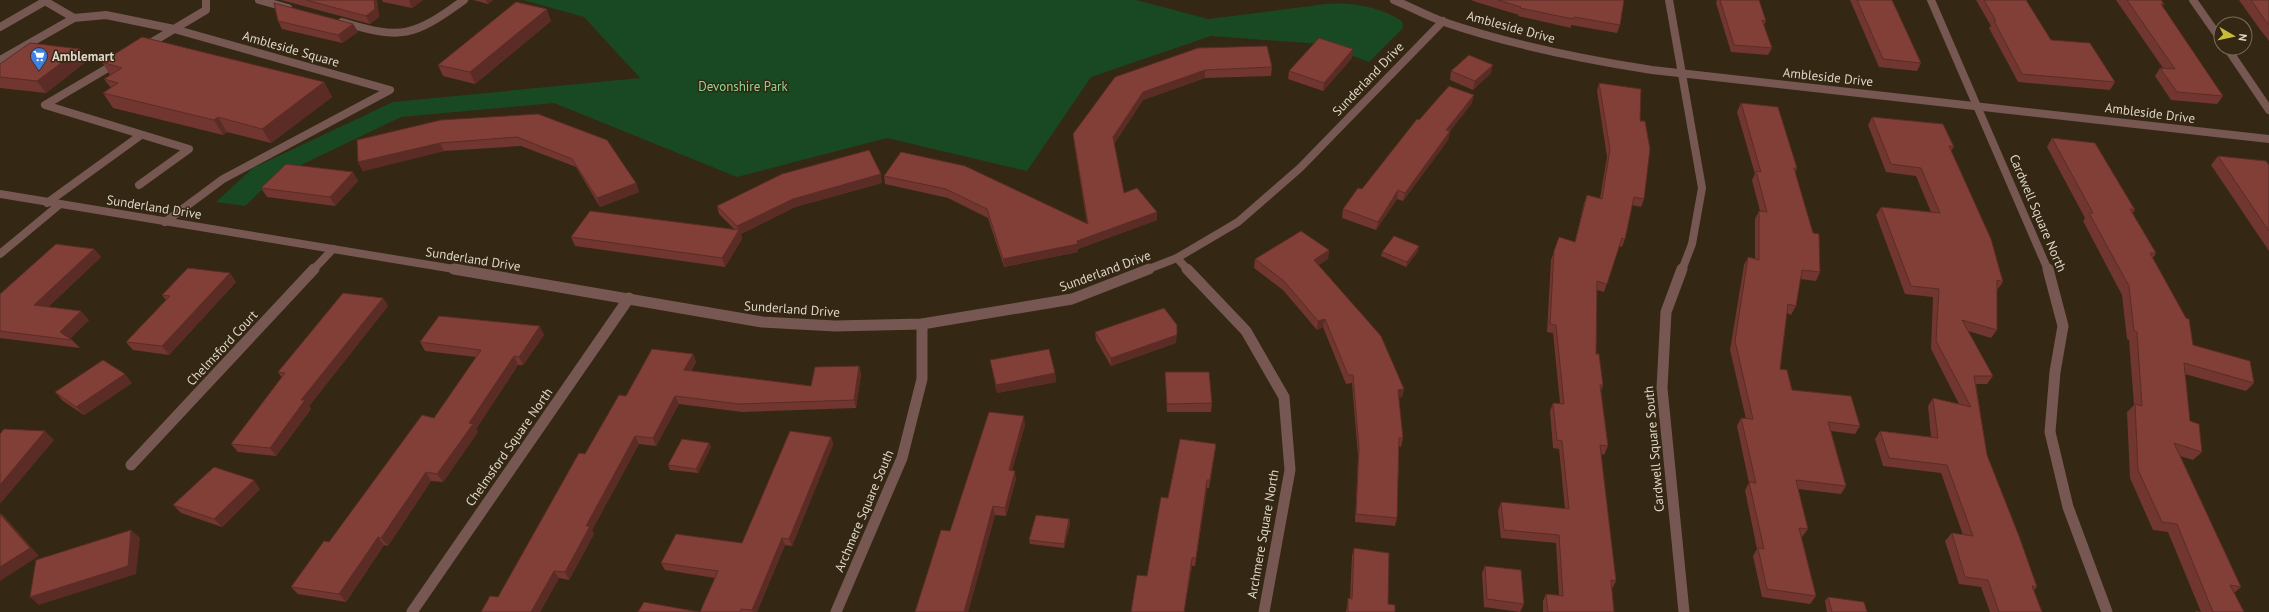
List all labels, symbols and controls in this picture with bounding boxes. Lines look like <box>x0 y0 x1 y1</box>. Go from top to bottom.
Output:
street label: Ambleside Drive <box>1465 7 1557 47</box>
north arrow <box>2213 16 2253 56</box>
street label: Ambleside Square <box>241 27 341 71</box>
text: N <box>2235 33 2250 42</box>
street label: Sunderland Drive <box>1329 39 1407 119</box>
supermarket icon: Amblemart <box>29 46 49 71</box>
place label: Amblemart <box>52 48 115 65</box>
street label: Ambleside Drive <box>1782 64 1874 90</box>
park label: Devonshire Park <box>698 78 789 95</box>
street label: Ambleside Drive <box>2104 99 2196 127</box>
street label: Cardwell Square North <box>2006 152 2070 274</box>
street label: Sunderland Drive <box>105 191 203 223</box>
street label: Sunderland Drive <box>424 243 522 275</box>
street label: Sunderland Drive <box>1057 247 1153 295</box>
street label: Sunderland Drive <box>744 297 840 321</box>
street label: Chelmsford Court <box>183 306 262 389</box>
street label: Chelmsford Square North <box>462 384 556 510</box>
street label: Cardwell Square South <box>1640 385 1668 513</box>
street label: Archmere Square South <box>831 447 897 575</box>
street label: Archmere Square North <box>1243 468 1283 600</box>

